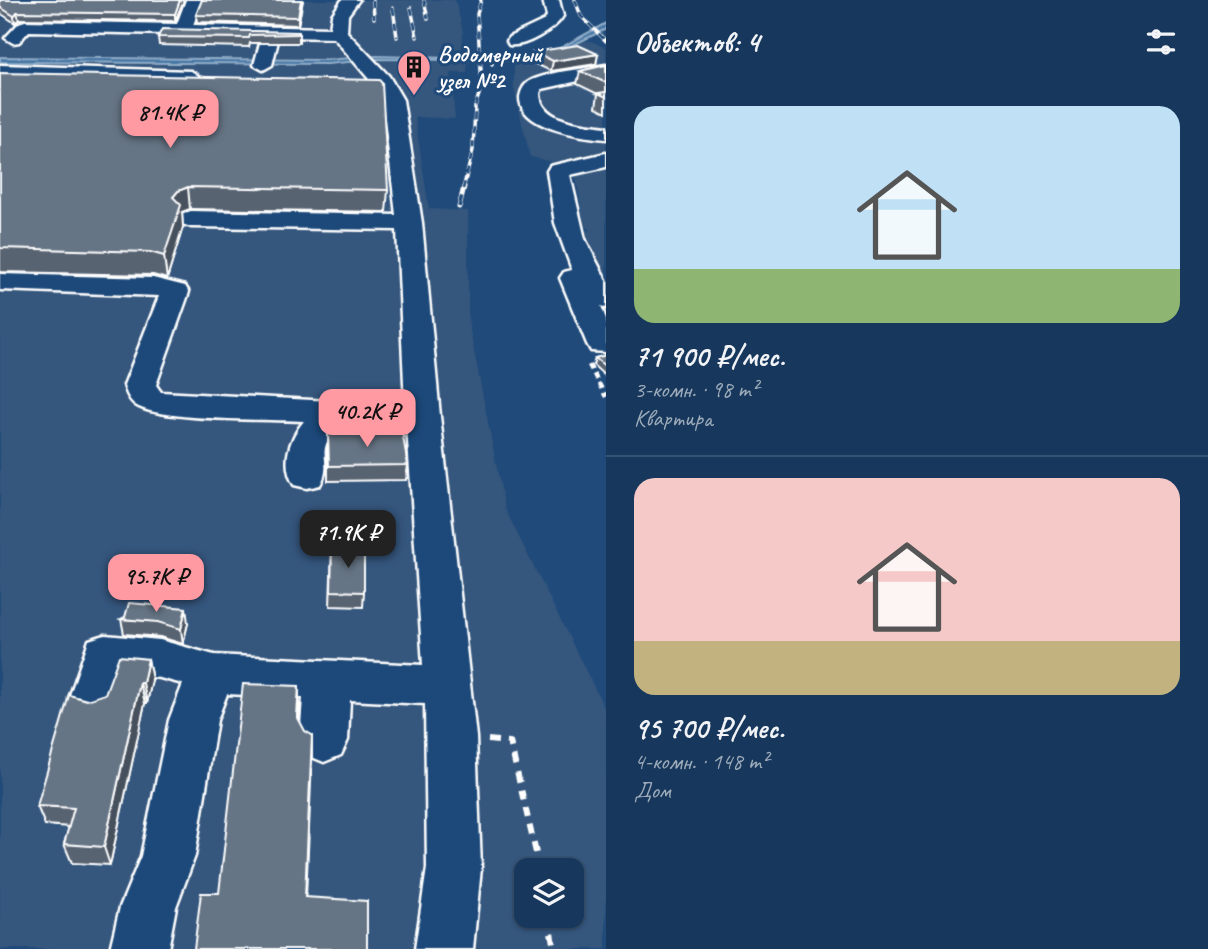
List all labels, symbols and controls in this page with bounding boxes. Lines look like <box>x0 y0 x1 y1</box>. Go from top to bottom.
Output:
text: Объектов: 4 <box>634 23 759 61</box>
icon: filters <box>1142 23 1180 61</box>
place label: Водомерный узел №2 <box>436 40 545 96</box>
building icon: Водомерный узел №2 <box>395 48 433 97</box>
pin: 81.4K ₽ <box>105 90 235 150</box>
text: 81.4K ₽ <box>138 98 202 127</box>
icon: home <box>844 152 970 278</box>
text: 71 900 ₽/мес. <box>634 337 785 375</box>
text: 3-комн. · 98 m² <box>634 375 758 404</box>
pin: 40.2K ₽ <box>302 390 432 449</box>
text: 40.2K ₽ <box>335 397 399 426</box>
text: Квартира <box>634 404 712 433</box>
pin: 71.9K ₽ <box>283 510 413 570</box>
text: 71.9K ₽ <box>316 518 380 547</box>
icon: home <box>844 524 970 650</box>
pin: 95.7K ₽ <box>91 554 221 614</box>
text: 95.7K ₽ <box>124 562 188 591</box>
text: 95 700 ₽/мес. <box>634 709 784 747</box>
text: 4-комн. · 148 m² <box>634 747 768 776</box>
text: Дом <box>634 776 671 805</box>
map controls <box>514 858 584 928</box>
button: layers <box>514 858 584 928</box>

